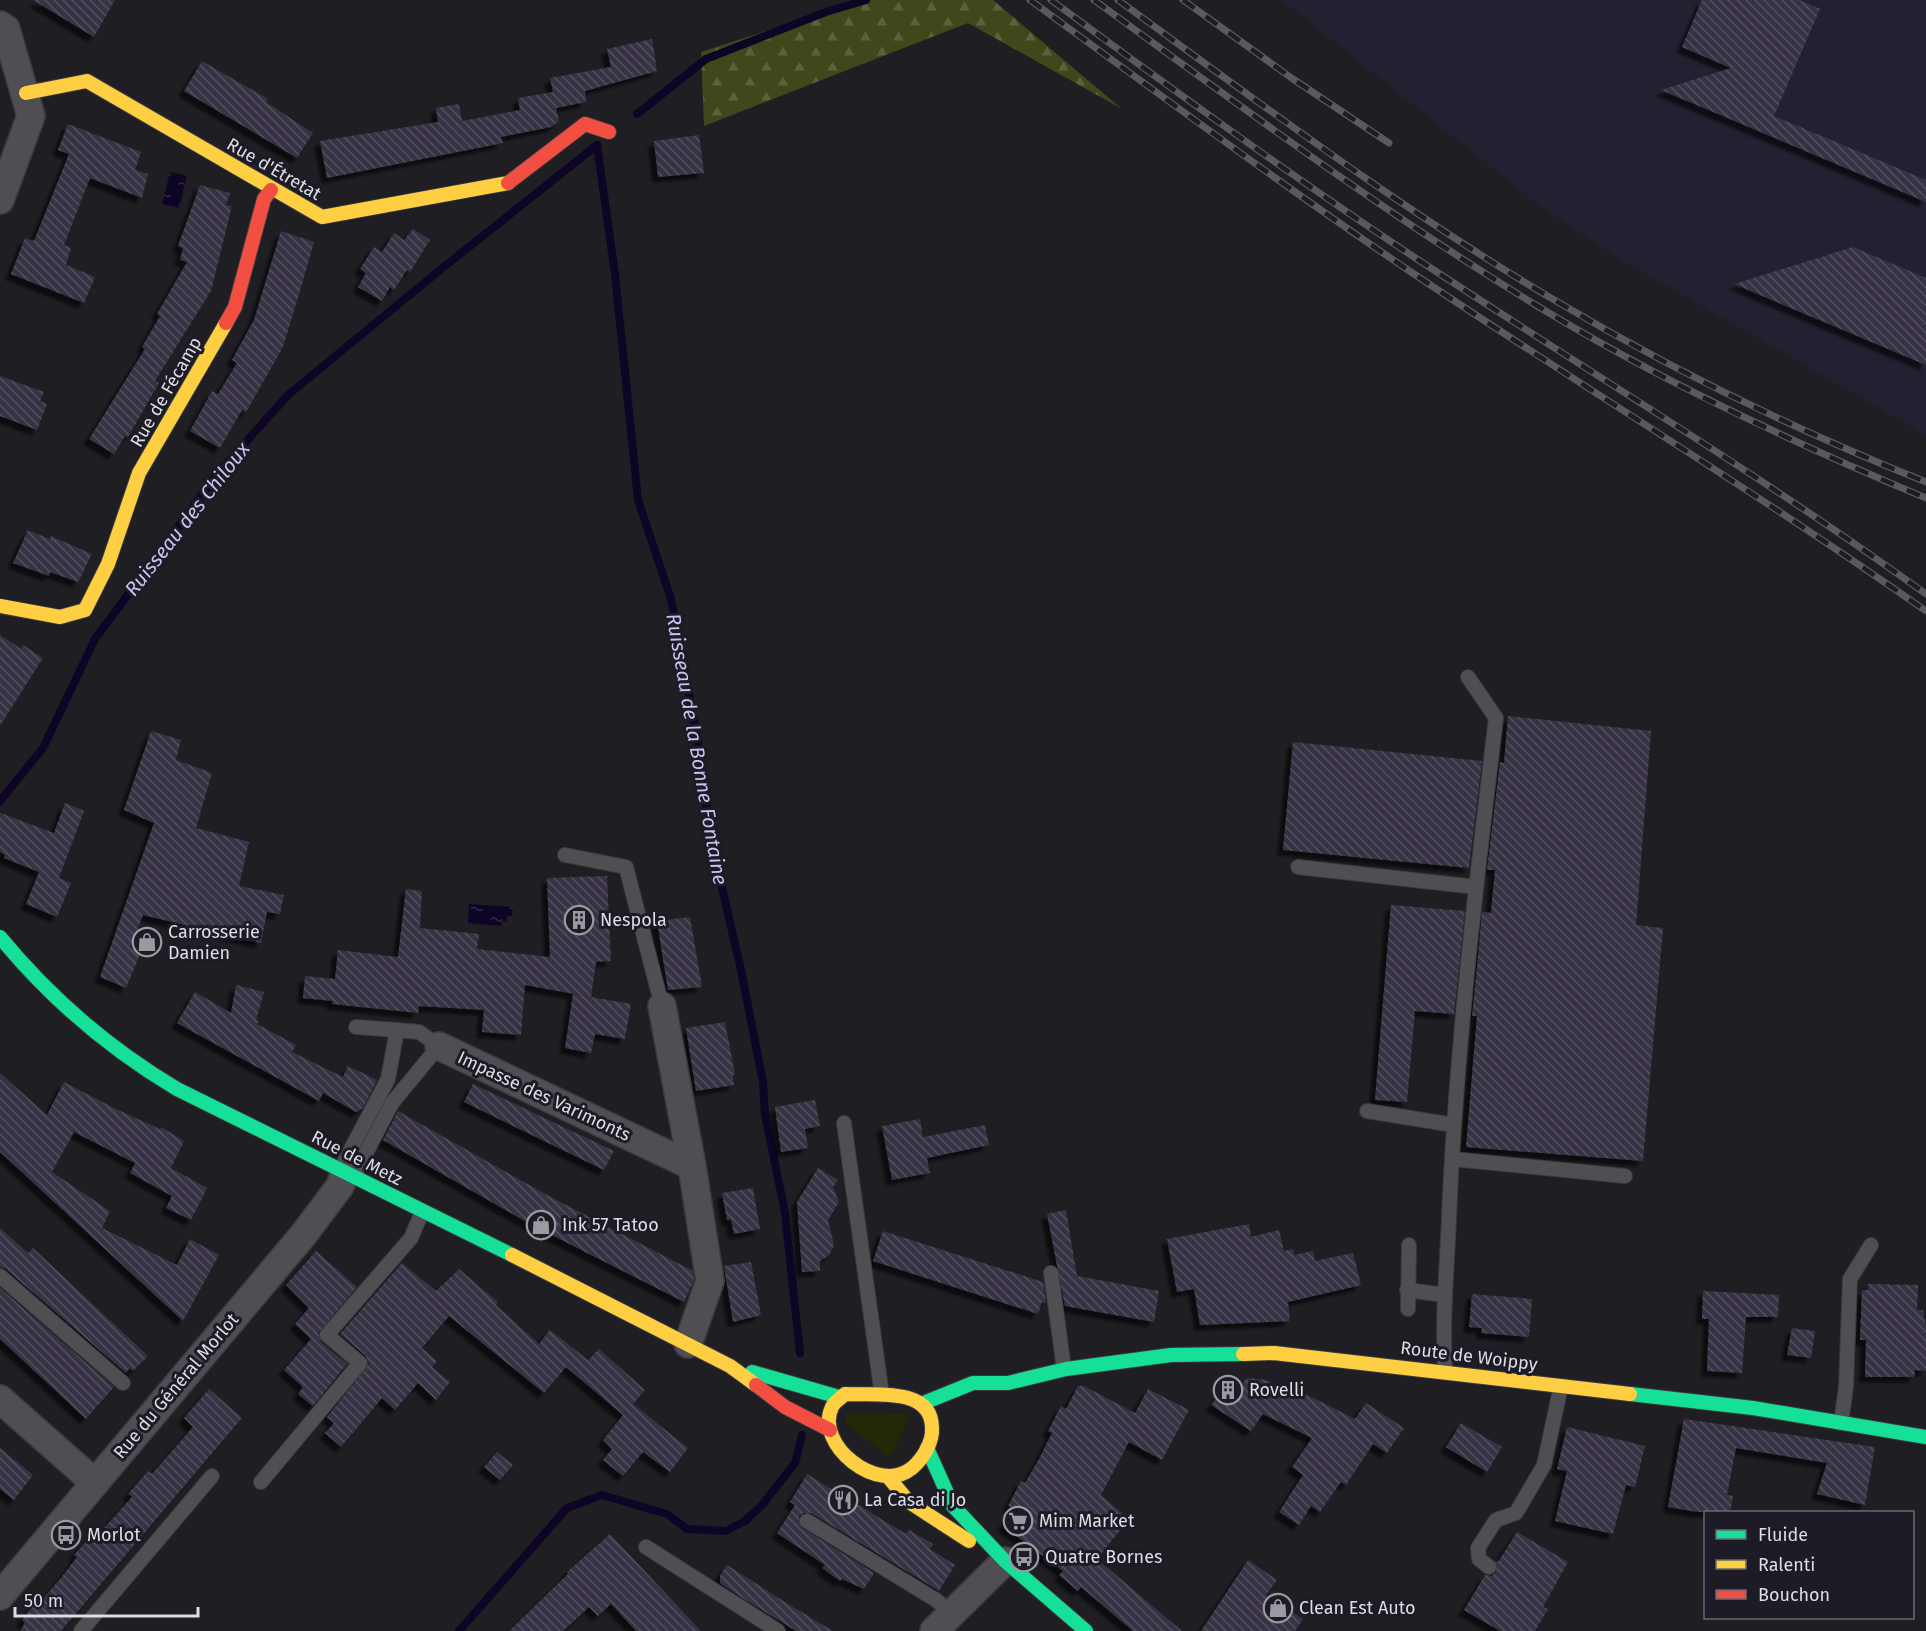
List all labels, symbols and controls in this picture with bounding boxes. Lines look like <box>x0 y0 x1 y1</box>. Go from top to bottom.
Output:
street label: Rue d'Étretat <box>223 132 326 205</box>
street label: Rue de Fécamp <box>126 333 206 451</box>
water label: Ruisseau des Chiloux <box>119 437 255 601</box>
water label: Ruisseau de la Bonne Fontaine <box>661 611 733 887</box>
building icon: Nespola <box>563 904 595 936</box>
place label: Nespola <box>600 909 667 931</box>
place label: Carrosserie Damien <box>168 921 260 964</box>
shop icon: Carrosserie Damien <box>131 926 163 958</box>
street label: Impasse des Varimonts <box>454 1046 634 1146</box>
street label: Rue de Metz <box>308 1126 406 1190</box>
shop icon: Ink 57 Tatoo <box>525 1209 557 1241</box>
place label: Ink 57 Tatoo <box>562 1214 659 1236</box>
street label: Rue du Général Morlot <box>109 1308 244 1463</box>
street label: Route de Woippy <box>1399 1337 1539 1375</box>
building icon: Rovelli <box>1212 1374 1244 1406</box>
place label: Rovelli <box>1249 1379 1304 1401</box>
restaurant icon: La Casa di Jo <box>827 1484 859 1516</box>
place label: La Casa di Jo <box>864 1489 966 1511</box>
supermarket icon: Mim Market <box>1002 1505 1034 1537</box>
place label: Mim Market <box>1039 1510 1135 1532</box>
legend <box>1704 1511 1914 1619</box>
bus stop icon: Morlot <box>50 1519 82 1551</box>
place label: Morlot <box>87 1524 141 1546</box>
text: Fluide <box>1758 1524 1808 1546</box>
bus stop icon: Quatre Bornes <box>1008 1541 1040 1573</box>
place label: Quatre Bornes <box>1045 1546 1162 1568</box>
text: Ralenti <box>1758 1554 1815 1576</box>
scale bar <box>15 1580 198 1618</box>
text: Bouchon <box>1758 1584 1830 1606</box>
text: 50 m <box>24 1590 63 1612</box>
shop icon: Clean Est Auto <box>1262 1592 1294 1624</box>
place label: Clean Est Auto <box>1299 1597 1416 1619</box>

